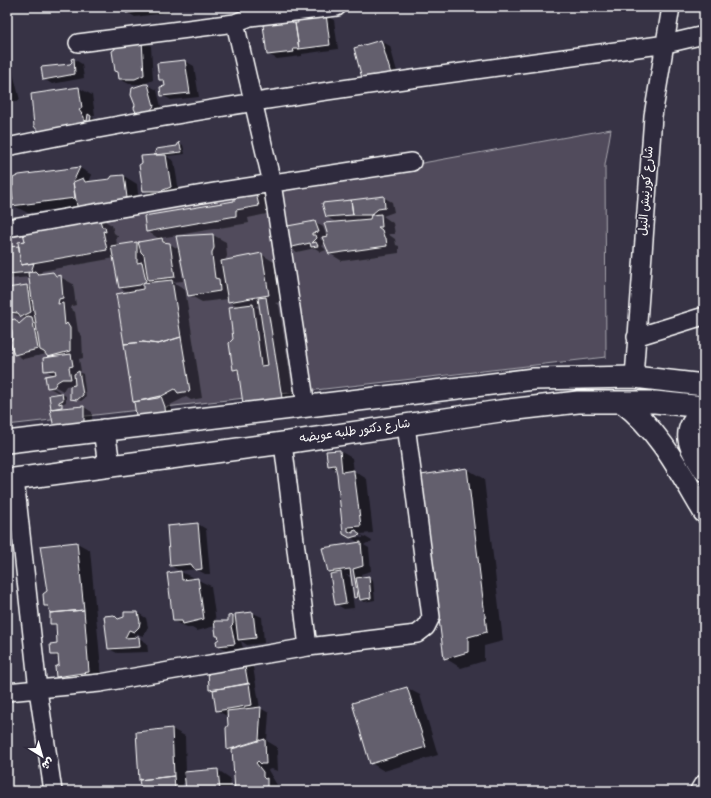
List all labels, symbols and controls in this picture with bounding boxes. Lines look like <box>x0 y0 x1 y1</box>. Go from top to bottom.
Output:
street label: شارع كورنيش النيل <box>635 145 659 237</box>
street label: شارع دكتور طلبه عويضه <box>299 416 411 448</box>
north arrow <box>22 736 62 776</box>
text: ش <box>37 752 56 772</box>

